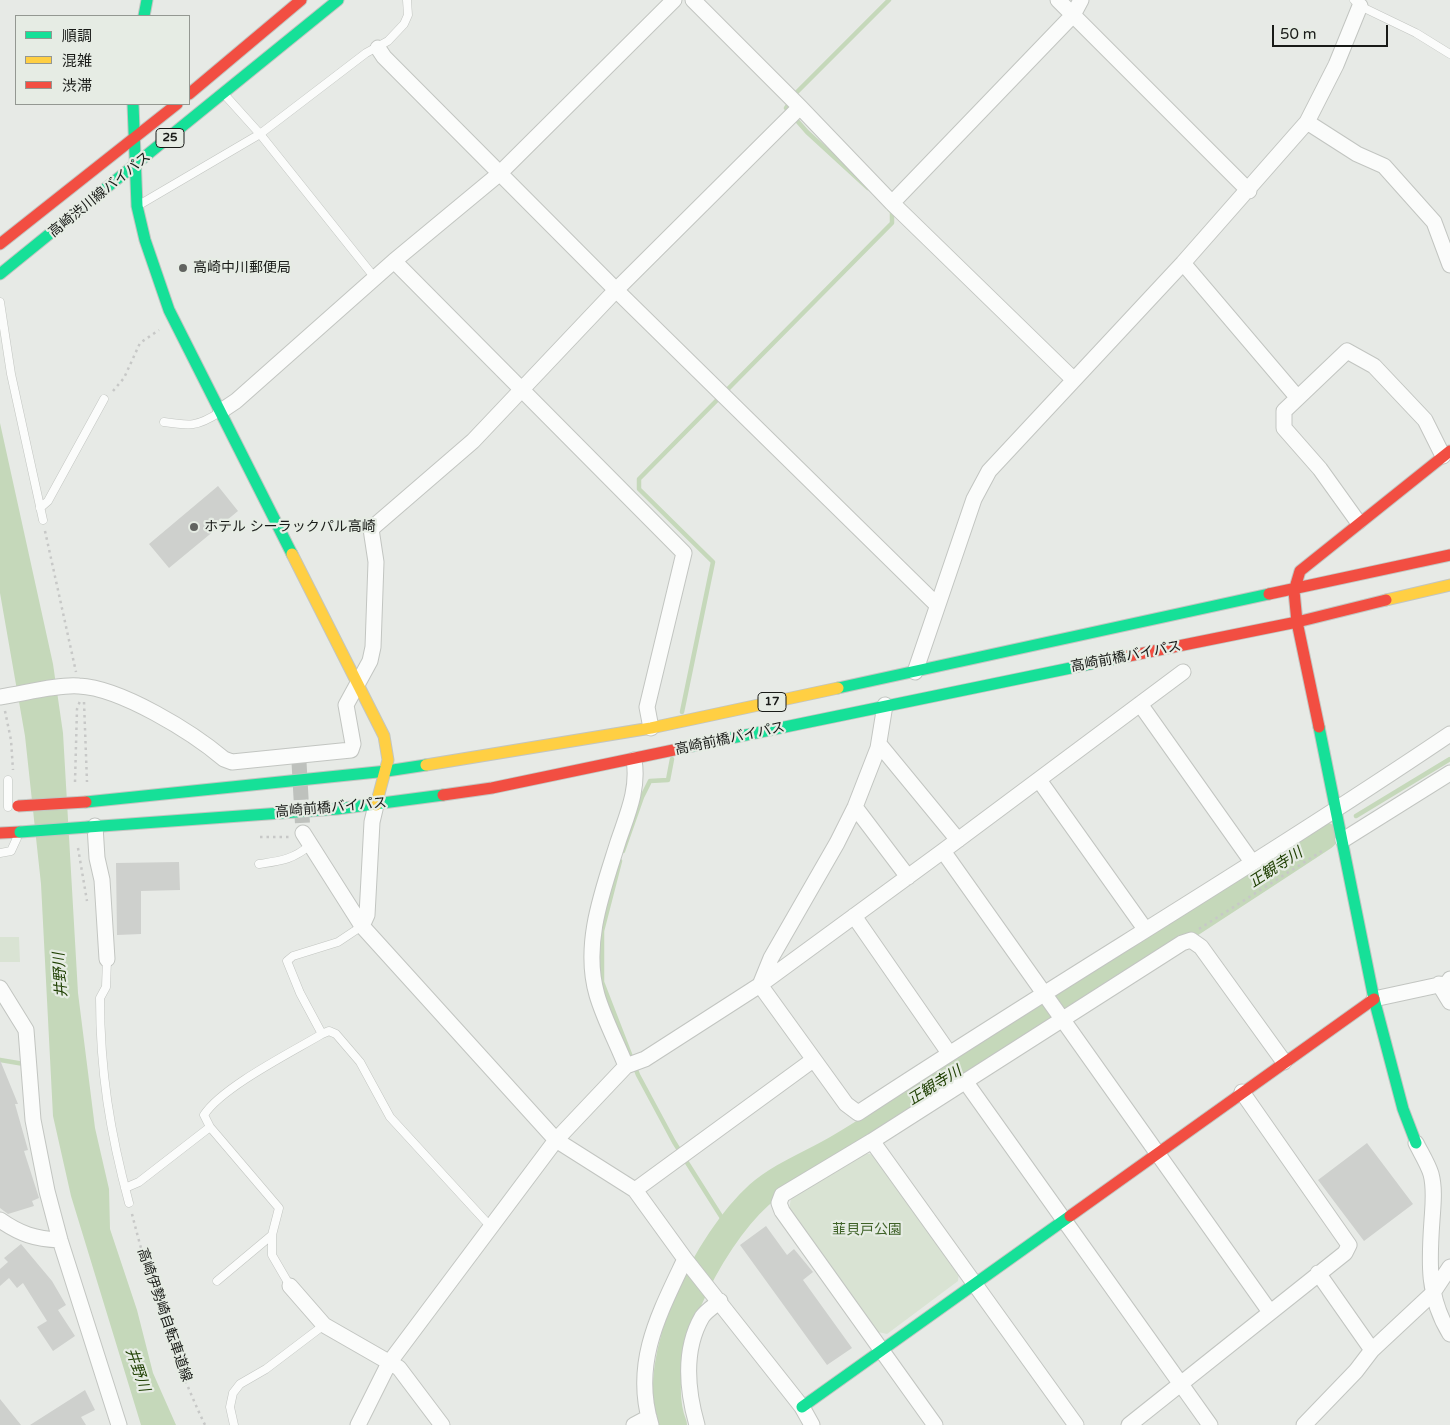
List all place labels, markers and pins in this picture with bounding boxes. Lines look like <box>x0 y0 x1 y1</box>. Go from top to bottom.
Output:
place label: 高崎中川郵便局 <box>193 260 291 276</box>
marker: 高崎中川郵便局 <box>177 262 189 274</box>
place label: ホテル シーラックパル高崎 <box>204 519 376 535</box>
marker: ホテル シーラックパル高崎 <box>188 521 200 533</box>

